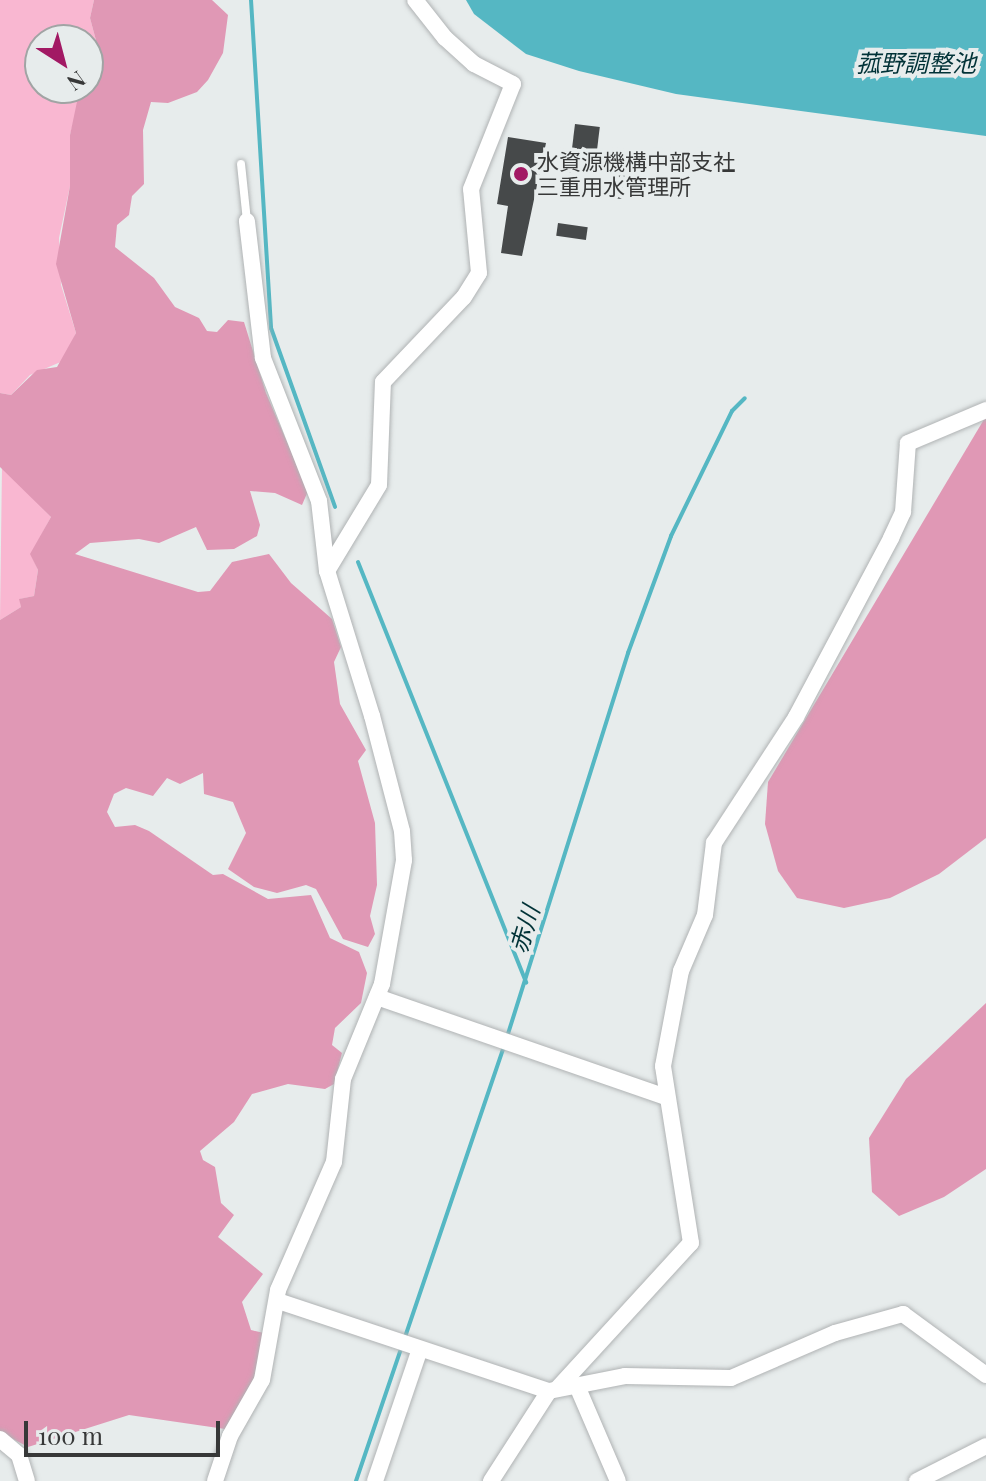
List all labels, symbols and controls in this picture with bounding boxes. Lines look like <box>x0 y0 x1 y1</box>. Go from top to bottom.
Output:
north arrow <box>24 24 104 104</box>
water label: 菰野調整池 <box>856 49 976 77</box>
text: N <box>62 65 92 99</box>
place label: 水資源機構中部支社 三重用水管理所 <box>537 148 735 200</box>
marker: 水資源機構中部支社 三重用水管理所 <box>512 165 530 183</box>
water label: 赤川 <box>503 902 545 956</box>
scale bar <box>28 1405 224 1455</box>
text: 100 m <box>38 1419 103 1451</box>

